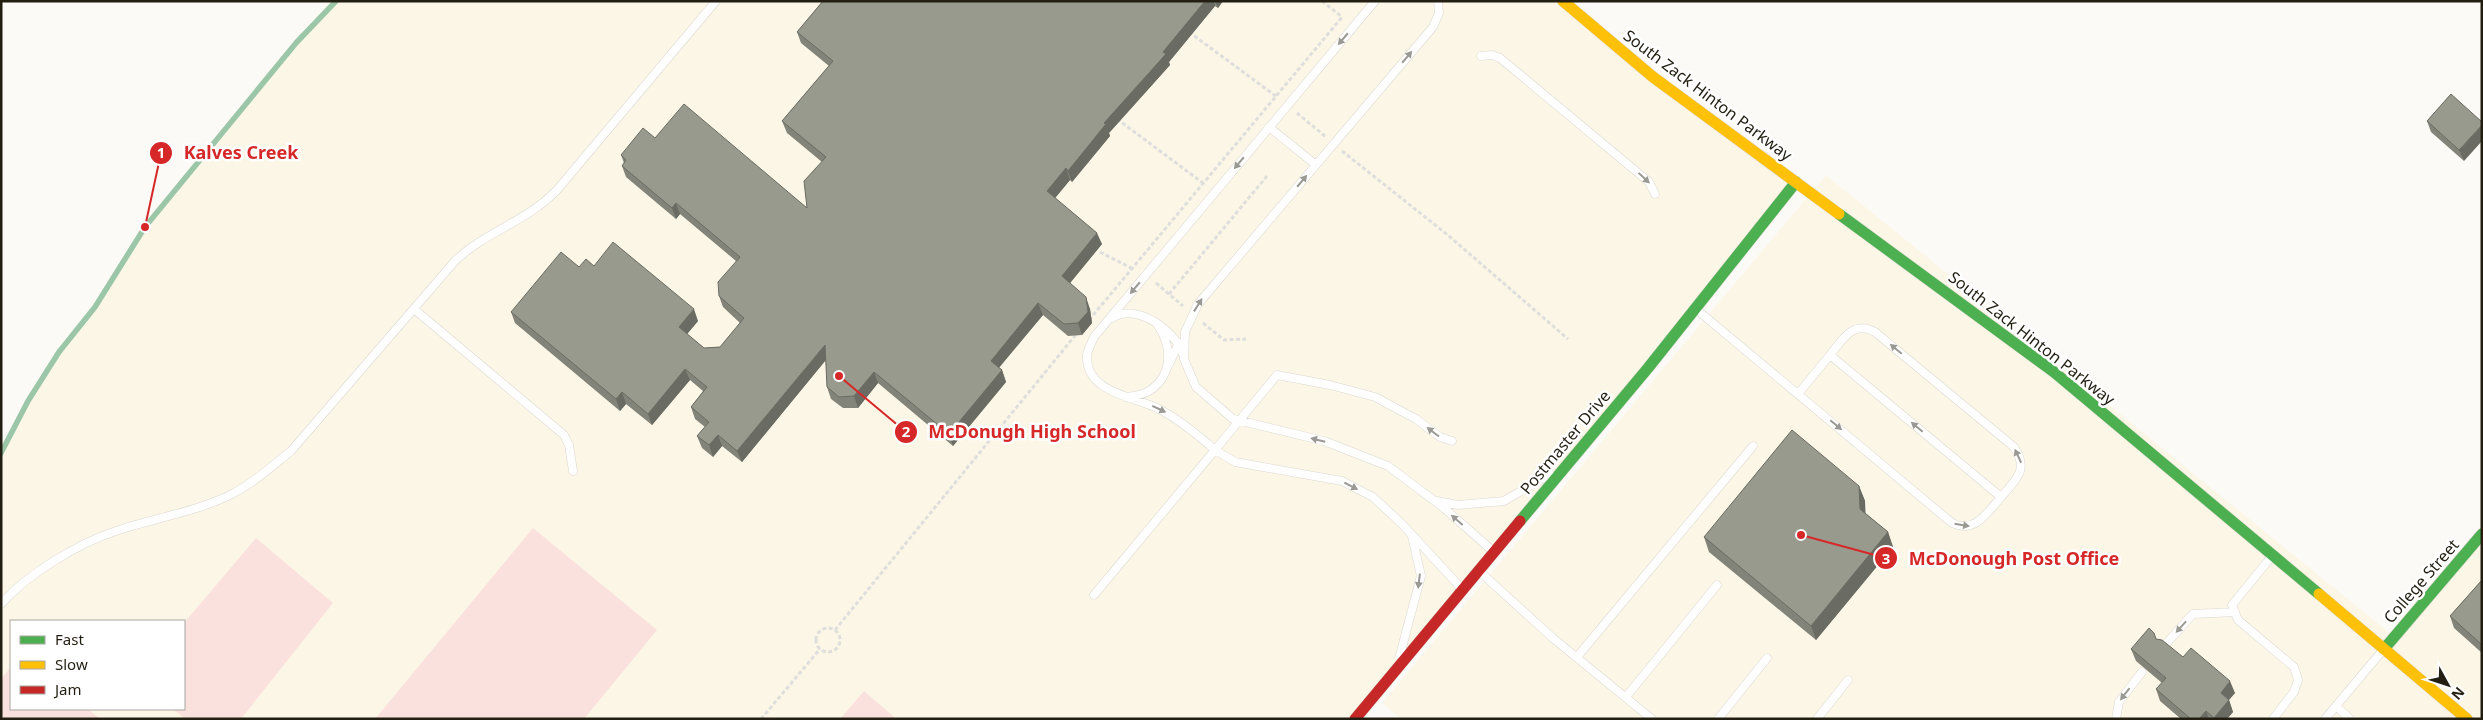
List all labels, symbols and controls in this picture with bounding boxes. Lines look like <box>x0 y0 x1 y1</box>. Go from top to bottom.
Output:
street label: South Zack Hinton Parkway <box>1619 24 1797 166</box>
one-way arrow <box>1338 32 1349 45</box>
one-way arrow <box>1401 51 1413 63</box>
callout: Kalves Creek <box>148 137 308 170</box>
text: Kalves Creek <box>184 140 299 164</box>
text: 1 <box>157 142 165 162</box>
one-way arrow <box>1234 157 1245 170</box>
one-way arrow <box>1637 172 1649 184</box>
one-way arrow <box>1297 174 1308 187</box>
street label: South Zack Hinton Parkway <box>1944 266 2120 410</box>
one-way arrow <box>1129 281 1140 294</box>
one-way arrow <box>1193 299 1203 312</box>
one-way arrow <box>1890 344 1903 355</box>
street label: Postmaster Drive <box>1515 385 1615 499</box>
one-way arrow <box>1152 405 1166 413</box>
callout: McDonugh High School <box>894 415 1146 448</box>
text: McDonugh High School <box>928 419 1136 443</box>
one-way arrow <box>1829 420 1842 431</box>
text: 2 <box>902 421 911 441</box>
one-way arrow <box>1911 421 1924 432</box>
one-way arrow <box>1427 426 1440 437</box>
one-way arrow <box>1311 436 1326 444</box>
one-way arrow <box>2014 448 2022 463</box>
one-way arrow <box>1344 482 1358 490</box>
one-way arrow <box>1452 514 1464 526</box>
one-way arrow <box>1954 522 1970 530</box>
street label: College Street <box>2378 534 2464 628</box>
callout: McDonough Post Office <box>1874 542 2129 575</box>
text: McDonough Post Office <box>1909 546 2119 570</box>
text: 3 <box>1882 548 1890 568</box>
one-way arrow <box>1415 574 1423 590</box>
legend <box>10 620 185 710</box>
one-way arrow <box>2175 621 2187 633</box>
text: Fast <box>55 629 84 649</box>
text: Slow <box>55 654 88 674</box>
north arrow <box>2423 660 2473 710</box>
text: Jam <box>53 679 82 699</box>
text: N <box>2447 683 2469 704</box>
one-way arrow <box>2120 687 2131 700</box>

